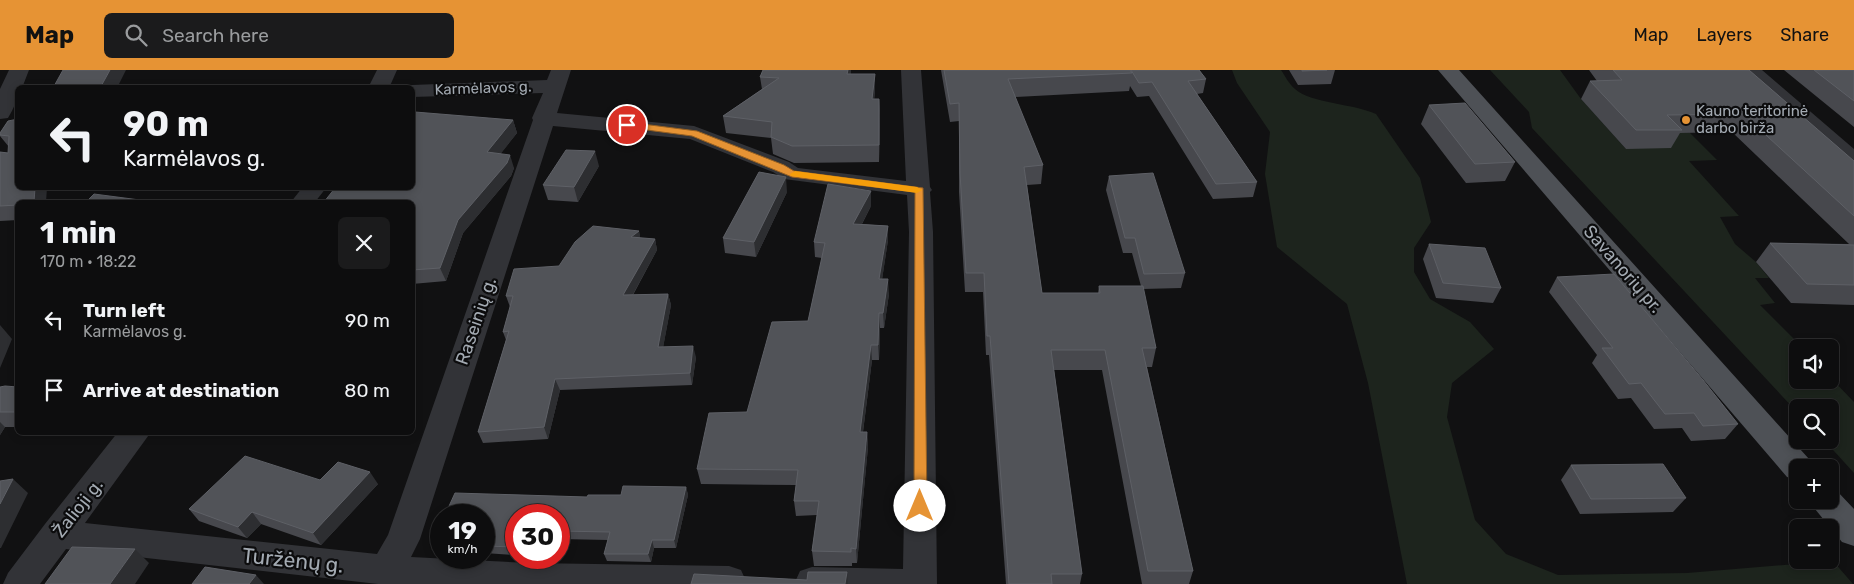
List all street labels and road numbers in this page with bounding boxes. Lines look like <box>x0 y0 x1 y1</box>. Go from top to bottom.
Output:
street label: Karmėlavos g. <box>434 77 532 99</box>
street label: Savanorių pr. <box>1579 221 1667 317</box>
street label: Raseinių g. <box>451 274 501 368</box>
street label: Žalioji g. <box>48 474 108 542</box>
street label: Turžėnų g. <box>241 542 345 578</box>

